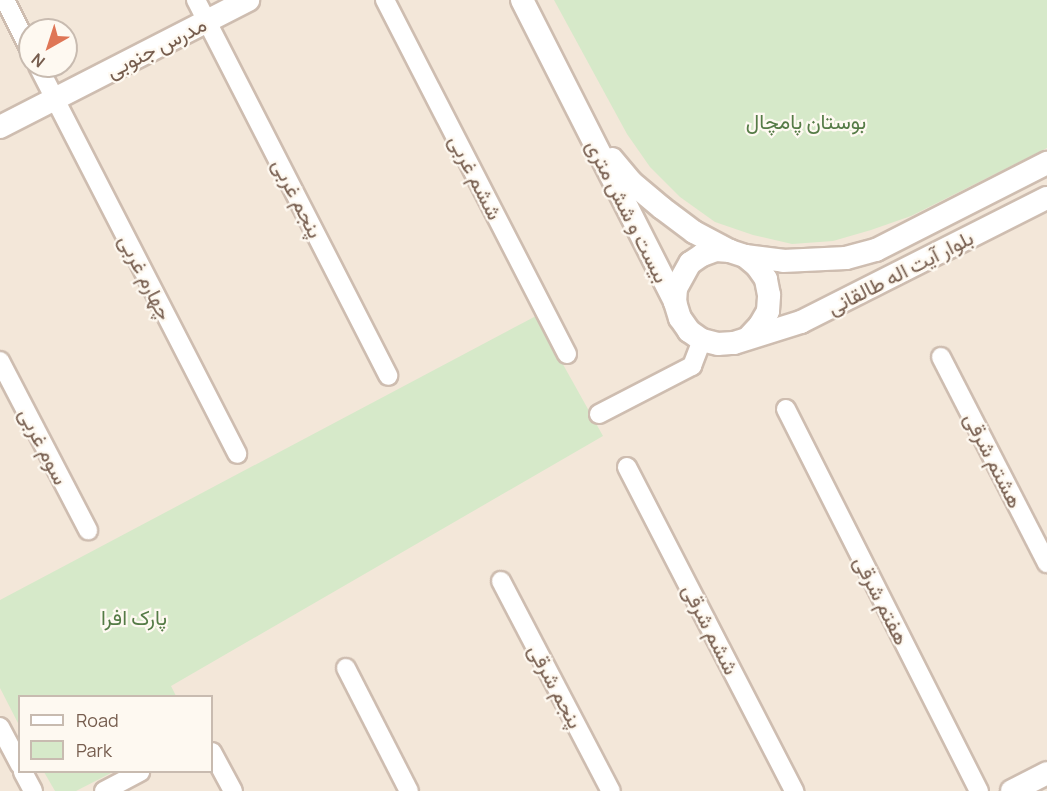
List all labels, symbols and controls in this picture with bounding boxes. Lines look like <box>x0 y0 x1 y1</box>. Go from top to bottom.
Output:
street label: مدرس جنوبی <box>102 11 210 83</box>
north arrow <box>18 18 78 78</box>
text: N <box>27 48 49 73</box>
park label: بوستان پامچال <box>746 108 866 134</box>
street label: ششم غربی <box>444 130 508 224</box>
street label: بیست و شش متری <box>581 135 675 287</box>
street label: پنجم غربی <box>267 154 329 242</box>
street label: بلوار آیت اله طالقانی <box>823 224 977 320</box>
street label: چهارم غربی <box>114 230 178 324</box>
street label: سوم غربی <box>14 403 74 489</box>
street label: هشتم شرقی <box>959 408 1029 512</box>
street label: هفتم شرقی <box>849 551 915 649</box>
street label: ششم شرقی <box>677 580 745 678</box>
park label: پارک افرا <box>101 604 167 630</box>
street label: پنجم شرقی <box>523 640 589 732</box>
legend <box>18 695 213 773</box>
text: Road <box>76 708 119 732</box>
text: Park <box>76 738 112 762</box>

